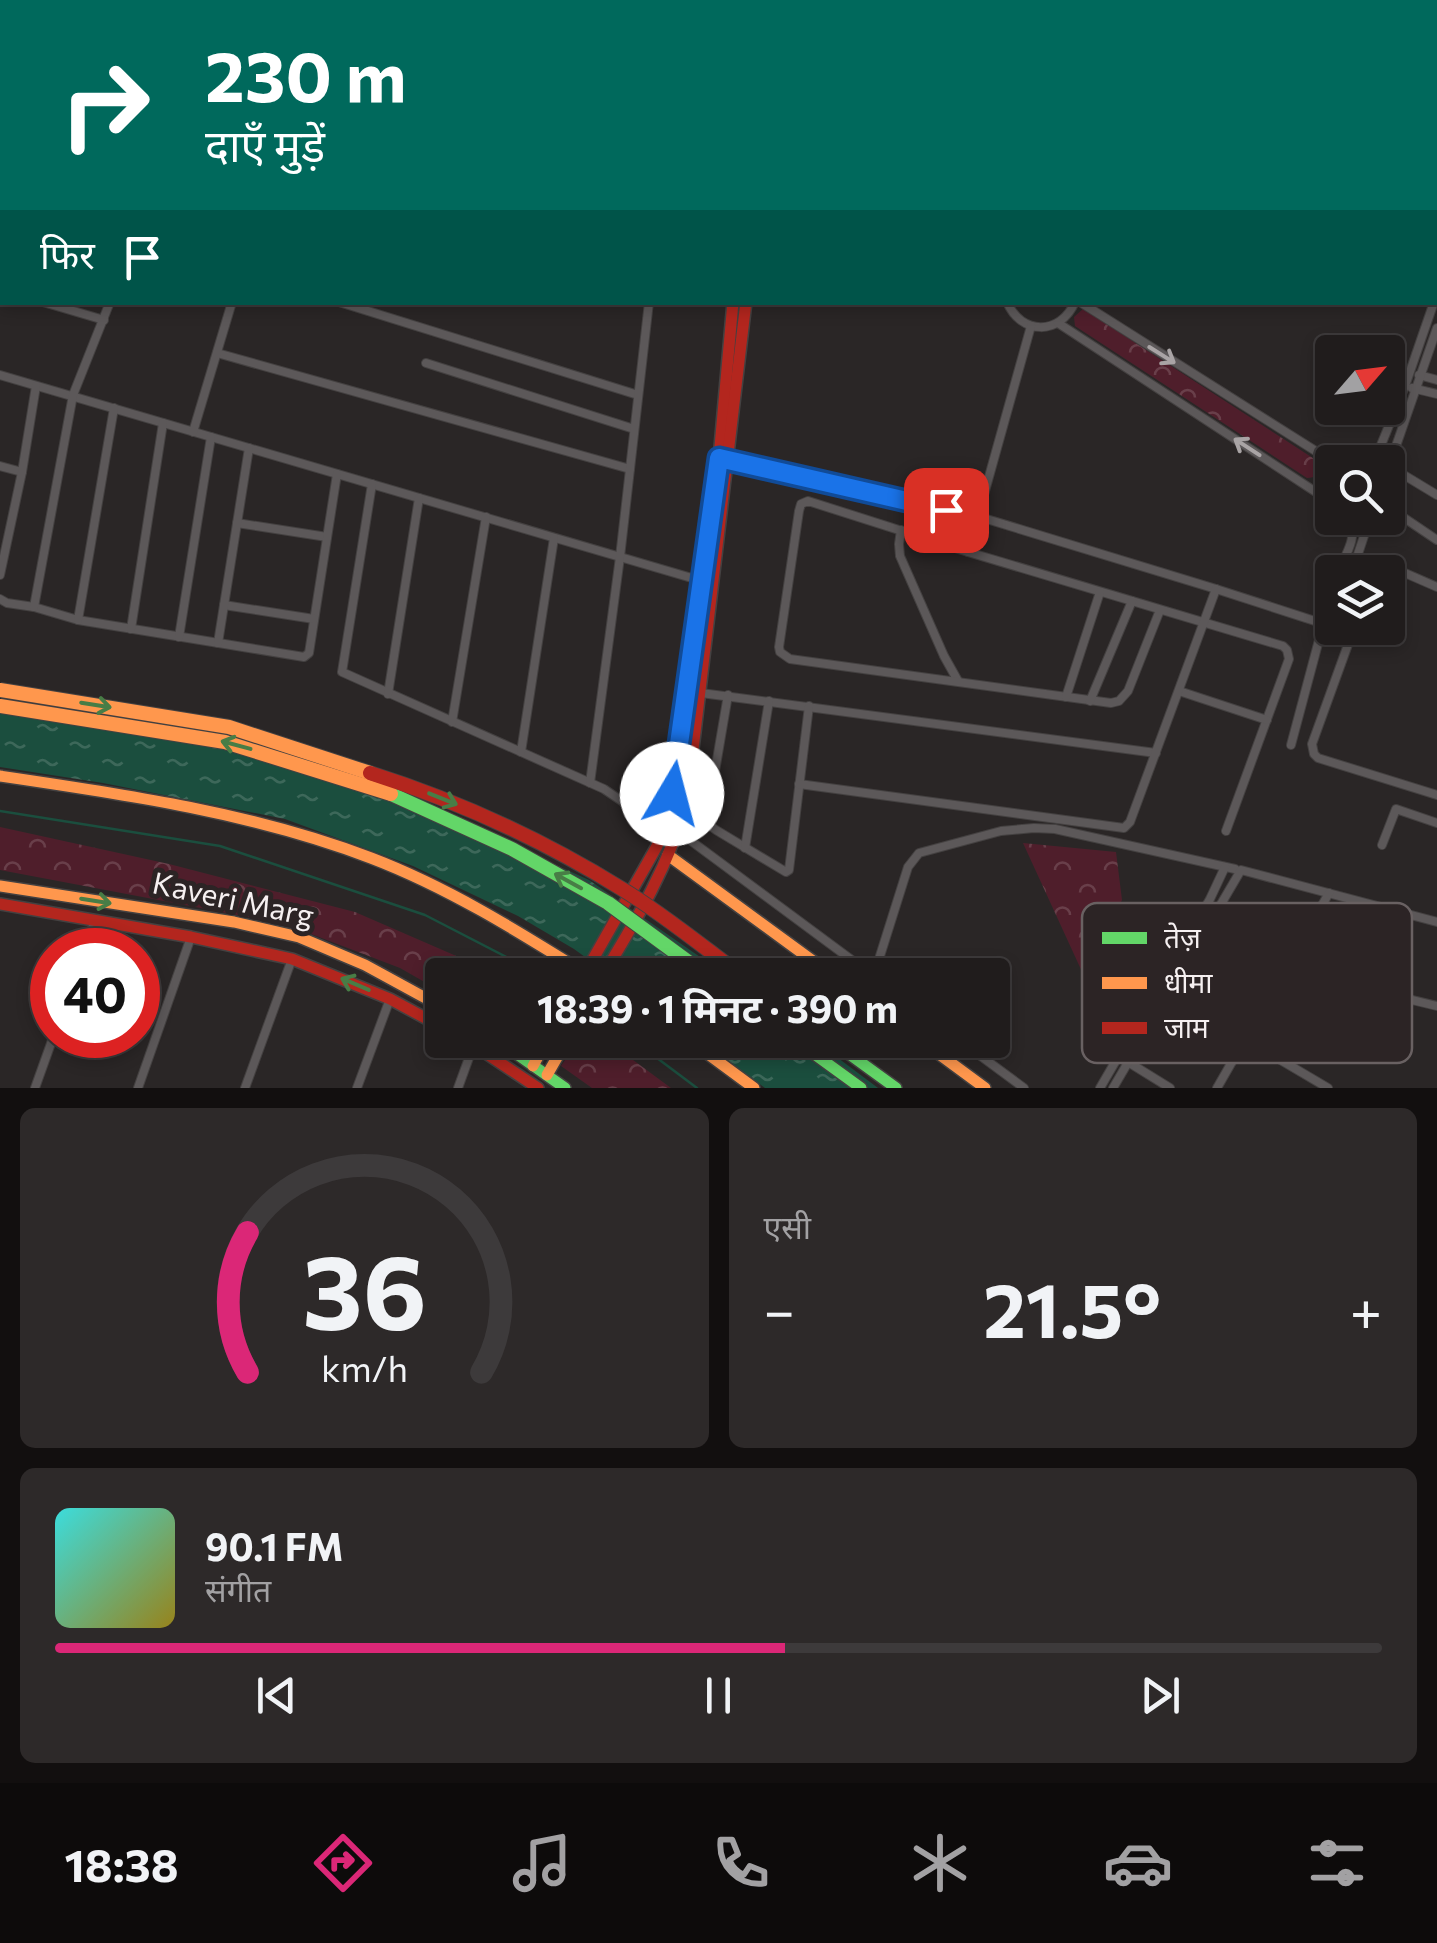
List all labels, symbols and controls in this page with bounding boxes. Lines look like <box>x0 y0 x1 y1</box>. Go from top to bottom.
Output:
text: 230 m <box>205 31 407 116</box>
icon: right <box>40 40 170 170</box>
text: दाएँ मुड़ें <box>205 116 325 171</box>
text: फिर <box>40 230 95 277</box>
icon: arrive <box>115 230 170 285</box>
north arrow <box>1315 335 1405 425</box>
map controls <box>1315 335 1405 645</box>
one-way arrow <box>1147 344 1176 365</box>
one-way arrow <box>1233 437 1261 458</box>
button: search <box>1315 445 1405 535</box>
pin <box>904 468 989 553</box>
icon: arrive <box>919 483 974 538</box>
button: layers <box>1315 555 1405 645</box>
one-way arrow <box>80 697 112 715</box>
one-way arrow <box>221 735 252 754</box>
position arrow <box>620 742 724 846</box>
one-way arrow <box>427 792 457 810</box>
street label: Kaveri Marg <box>149 862 318 933</box>
one-way arrow <box>554 870 583 890</box>
one-way arrow <box>80 892 112 911</box>
legend <box>1082 903 1412 1063</box>
text: तेज़ <box>1164 920 1202 954</box>
speed limit sign: 40 <box>30 928 160 1058</box>
text: धीमा <box>1164 965 1213 999</box>
one-way arrow <box>340 974 371 992</box>
text: 18:39 · 1 मिनट · 390 m <box>537 984 898 1031</box>
text: जाम <box>1164 1010 1210 1044</box>
text: एसी <box>764 1206 811 1246</box>
text: 36 <box>302 1224 427 1351</box>
text: 21.5° <box>983 1262 1161 1353</box>
text: − <box>764 1275 795 1342</box>
text: + <box>1350 1275 1382 1342</box>
text: km/h <box>321 1346 408 1389</box>
text: 90.1 FM <box>205 1522 343 1569</box>
text: संगीत <box>205 1569 271 1609</box>
icon: previous <box>249 1668 304 1723</box>
icon: pause <box>691 1668 746 1723</box>
icon: next <box>1133 1668 1188 1723</box>
icon: directions <box>308 1828 378 1898</box>
icon: music <box>507 1828 577 1898</box>
icon: phone <box>706 1828 776 1898</box>
icon: climate <box>905 1828 975 1898</box>
icon: car <box>1103 1828 1173 1898</box>
icon: filters <box>1302 1828 1372 1898</box>
text: 18:38 <box>64 1836 179 1891</box>

